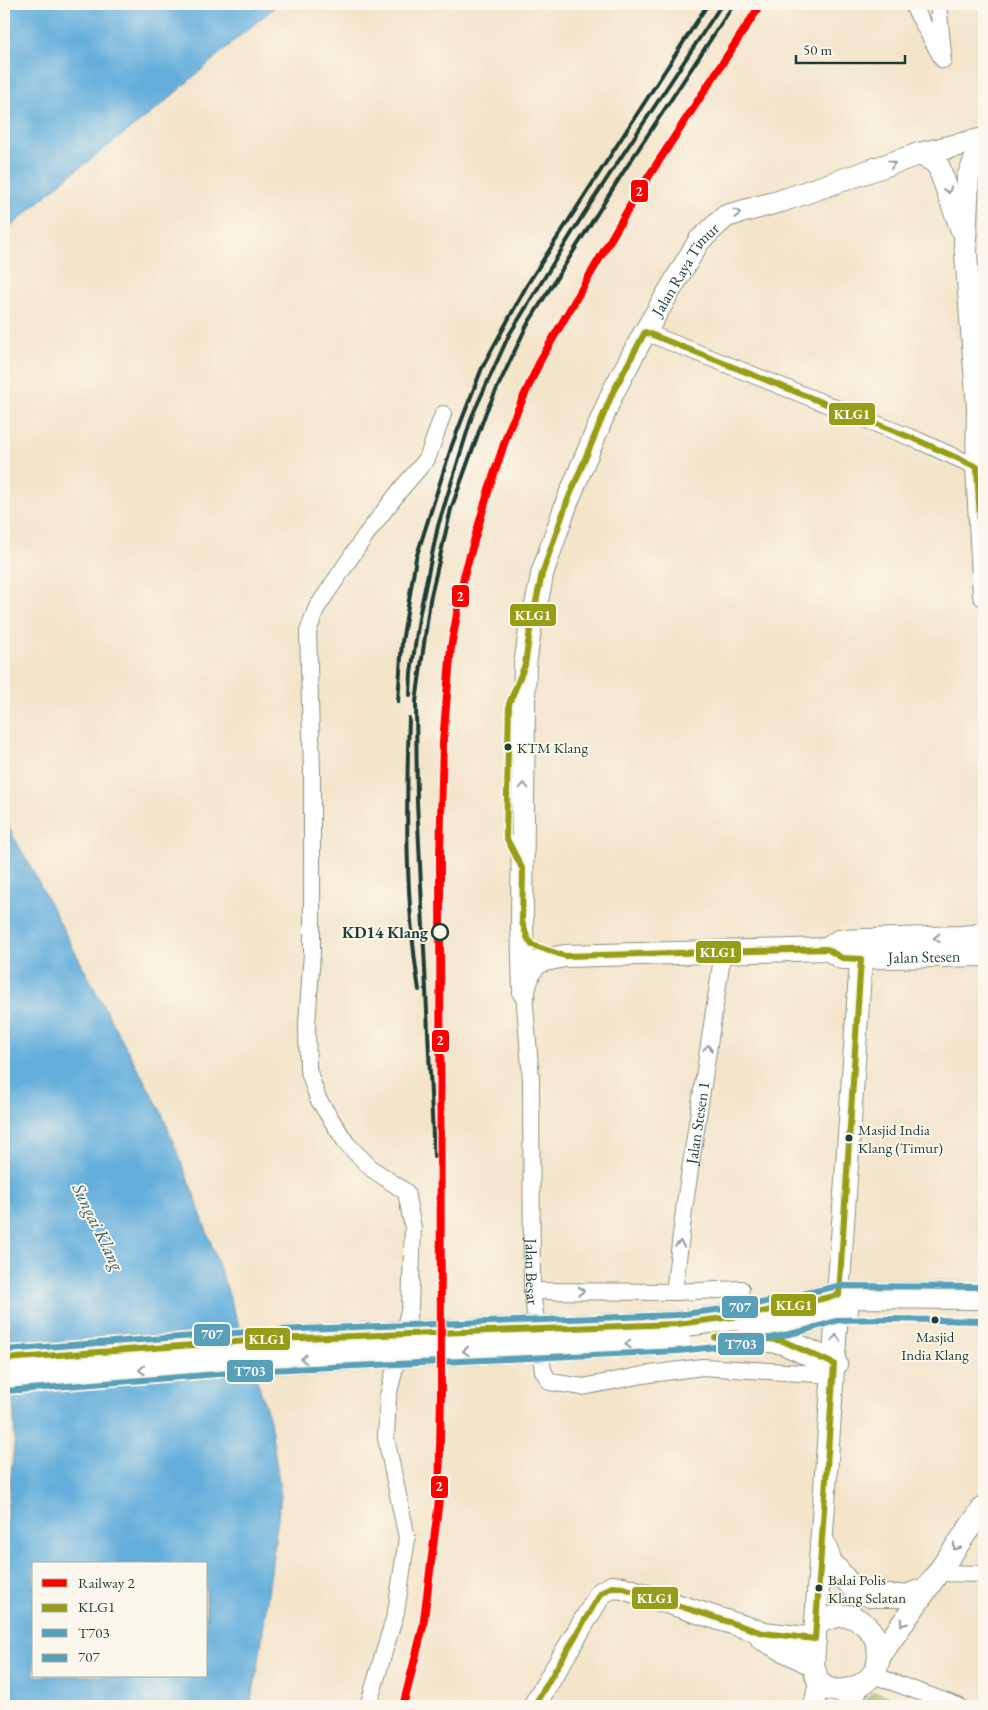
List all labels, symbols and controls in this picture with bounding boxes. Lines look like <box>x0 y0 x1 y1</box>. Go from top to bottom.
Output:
scale bar <box>796 32 904 64</box>
text: 50 m <box>803 40 832 59</box>
one-way arrow <box>887 159 896 169</box>
line badge: 2 <box>630 179 649 203</box>
text: 2 <box>635 182 643 200</box>
one-way arrow <box>942 186 952 194</box>
one-way arrow <box>733 208 742 219</box>
street label: Jalan Raya Timur <box>646 217 724 322</box>
line badge: KLG1 <box>828 402 876 426</box>
text: KLG1 <box>834 405 870 423</box>
line badge: 2 <box>451 584 470 608</box>
text: 2 <box>456 587 464 605</box>
line badge: KLG1 <box>509 603 557 627</box>
text: KLG1 <box>515 606 551 624</box>
place label: KTM Klang <box>517 738 589 757</box>
marker: KTM Klang <box>503 742 513 752</box>
one-way arrow <box>519 782 529 790</box>
place label: KD14 Klang <box>342 922 429 943</box>
marker: KD14 Klang <box>431 923 449 941</box>
one-way arrow <box>932 933 940 943</box>
line badge: KLG1 <box>695 940 742 964</box>
text: KLG1 <box>700 943 736 961</box>
street label: Jalan Stesen <box>886 945 961 968</box>
line badge: 2 <box>431 1029 450 1053</box>
text: 2 <box>436 1031 444 1049</box>
one-way arrow <box>702 1044 712 1052</box>
street label: Jalan Stesen 1 <box>681 1080 714 1167</box>
place label: Masjid India Klang (Timur) <box>858 1120 943 1157</box>
marker: Masjid India Klang (Timur) <box>844 1133 854 1143</box>
water label: Sungai Klang <box>66 1178 130 1275</box>
street label: Jalan Besar <box>521 1237 544 1307</box>
one-way arrow <box>674 1239 685 1247</box>
one-way arrow <box>577 1286 585 1296</box>
line badge: KLG1 <box>770 1293 817 1317</box>
line badge: 707 <box>721 1295 759 1319</box>
text: KLG1 <box>776 1296 812 1314</box>
text: 707 <box>729 1298 752 1316</box>
marker: Masjid India Klang <box>930 1315 940 1325</box>
line badge: 707 <box>193 1323 231 1347</box>
text: 707 <box>201 1325 224 1343</box>
line badge: KLG1 <box>244 1327 291 1351</box>
place label: Masjid India Klang <box>901 1327 969 1364</box>
text: KLG1 <box>249 1330 285 1348</box>
line badge: T703 <box>717 1332 765 1356</box>
one-way arrow <box>831 1333 842 1341</box>
text: T703 <box>725 1335 757 1353</box>
one-way arrow <box>624 1339 632 1350</box>
one-way arrow <box>462 1345 470 1356</box>
one-way arrow <box>299 1353 307 1364</box>
line badge: T703 <box>226 1359 274 1383</box>
text: T703 <box>234 1362 266 1380</box>
one-way arrow <box>137 1365 145 1376</box>
line badge: 2 <box>430 1475 449 1499</box>
text: 2 <box>435 1477 443 1495</box>
one-way arrow <box>953 1541 962 1551</box>
legend <box>32 1562 208 1678</box>
place label: Balai Polis Klang Selatan <box>828 1570 906 1607</box>
text: Railway 2 <box>78 1573 135 1592</box>
marker: Balai Polis Klang Selatan <box>814 1583 824 1593</box>
line badge: KLG1 <box>631 1586 679 1610</box>
text: KLG1 <box>637 1589 673 1607</box>
text: KLG1 <box>78 1597 115 1616</box>
one-way arrow <box>900 1617 909 1627</box>
text: T703 <box>78 1623 110 1642</box>
text: 707 <box>78 1647 100 1666</box>

